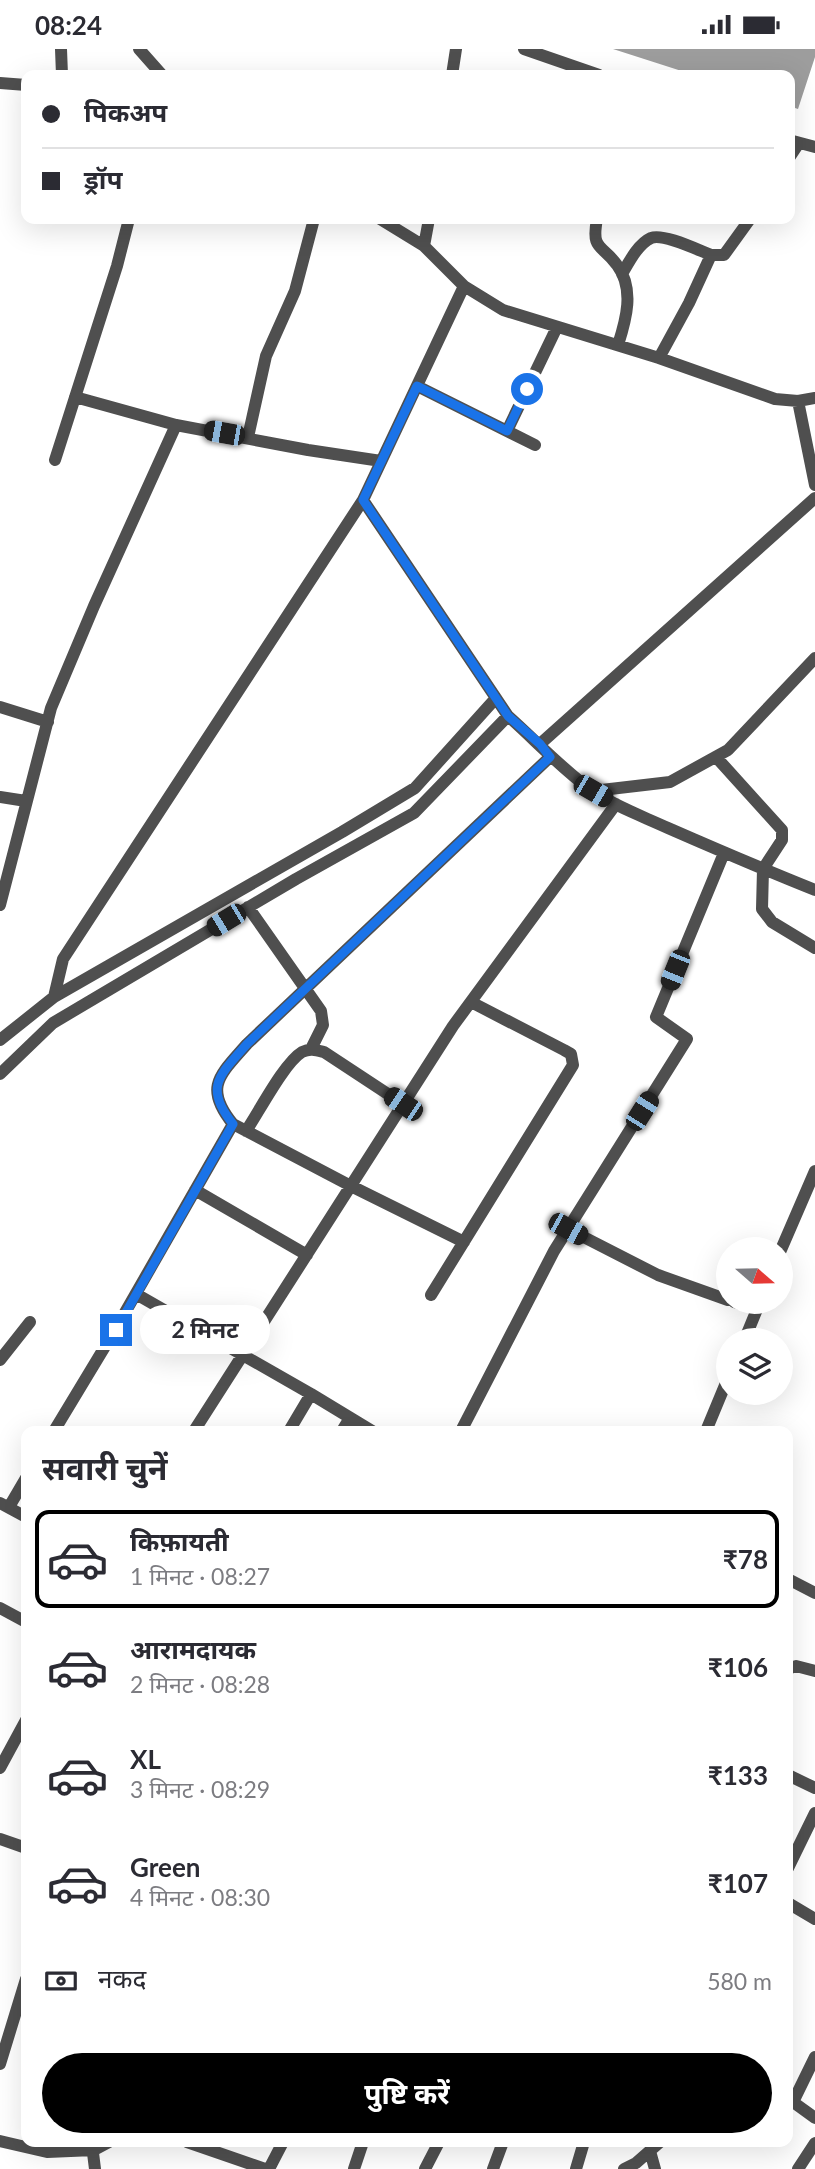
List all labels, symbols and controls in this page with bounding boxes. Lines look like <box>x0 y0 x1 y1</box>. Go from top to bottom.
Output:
text: 08:24 <box>35 9 102 41</box>
text: पिकअप <box>84 96 167 128</box>
text: ड्रॉप <box>84 163 122 195</box>
route start <box>511 373 543 405</box>
car <box>202 419 247 447</box>
car <box>570 771 617 811</box>
car <box>203 900 250 940</box>
car <box>658 947 693 993</box>
car <box>380 1084 427 1124</box>
car <box>622 1088 663 1134</box>
car <box>545 1210 592 1248</box>
north arrow <box>716 1237 793 1314</box>
map controls <box>716 1237 793 1405</box>
callout: 2 मिनट <box>140 1305 270 1355</box>
route end <box>100 1314 132 1346</box>
text: 2 मिनट <box>171 1315 239 1343</box>
button: layers <box>716 1328 793 1405</box>
text: सवारी चुनें <box>42 1448 168 1487</box>
text: किफ़ायती <box>130 1525 229 1557</box>
icon: car <box>46 1528 109 1591</box>
text: ₹78 <box>723 1543 768 1575</box>
text: 1 मिनट · 08:27 <box>130 1562 270 1590</box>
text: आरामदायक <box>130 1633 256 1665</box>
icon: car <box>46 1636 109 1699</box>
text: ₹106 <box>708 1651 768 1683</box>
text: 2 मिनट · 08:28 <box>130 1670 270 1698</box>
text: XL <box>130 1743 161 1775</box>
icon: car <box>46 1744 109 1807</box>
text: ₹133 <box>708 1759 768 1791</box>
text: 3 मिनट · 08:29 <box>130 1775 270 1803</box>
text: Green <box>130 1851 200 1883</box>
icon: car <box>46 1852 109 1915</box>
text: ₹107 <box>708 1867 768 1899</box>
text: 4 मिनट · 08:30 <box>130 1883 270 1911</box>
icon: cash <box>42 1962 80 2000</box>
text: नकद <box>98 1962 146 1994</box>
text: 580 m <box>707 1967 772 1995</box>
button: पुष्टि करें <box>42 2053 772 2133</box>

